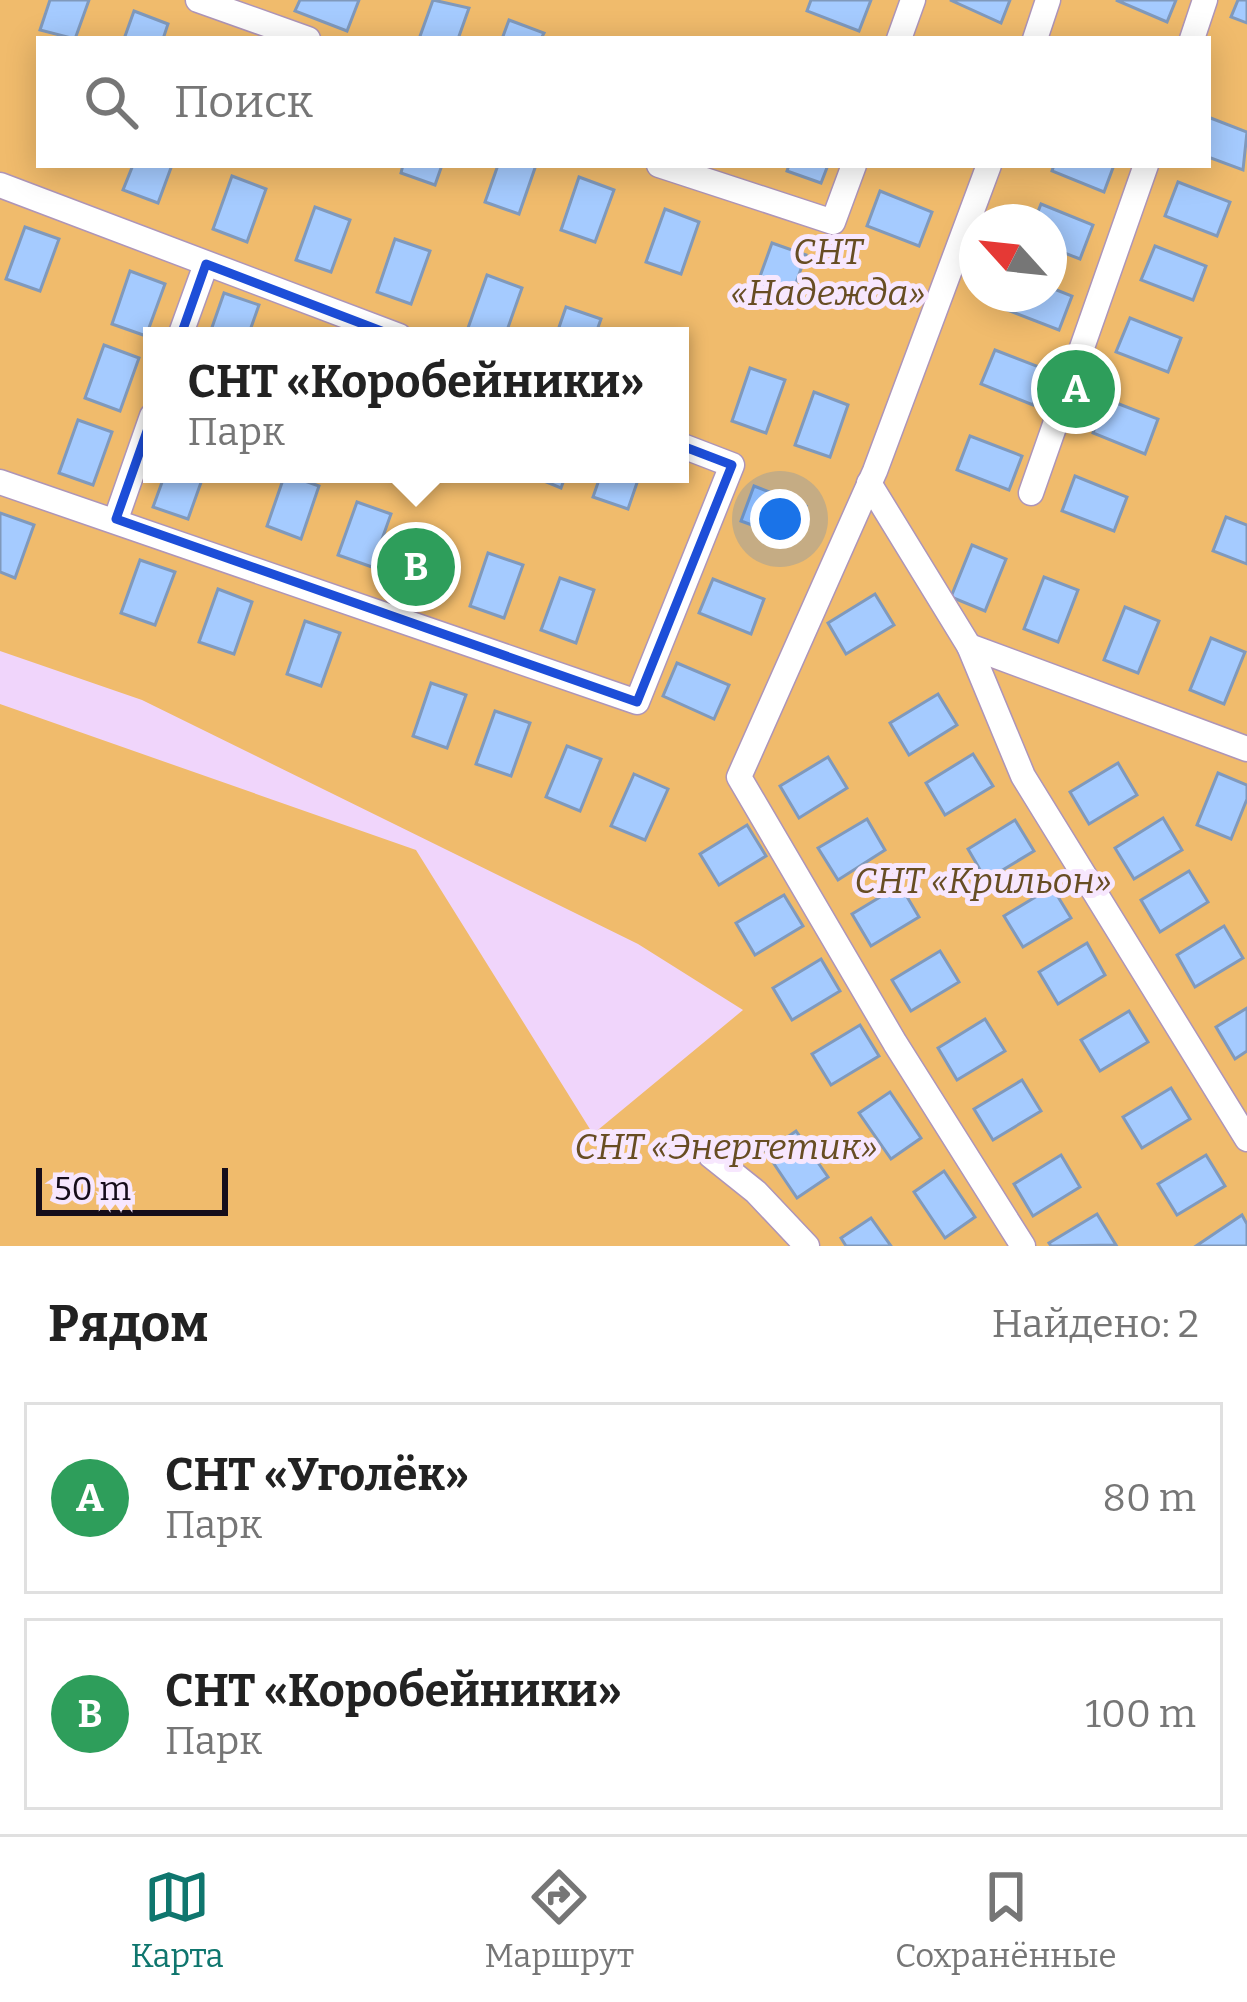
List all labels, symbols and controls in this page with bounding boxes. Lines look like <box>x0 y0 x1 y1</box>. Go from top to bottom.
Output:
search box <box>36 36 1211 168</box>
icon: search <box>78 69 144 135</box>
text: Поиск <box>174 75 313 129</box>
north arrow <box>959 204 1067 312</box>
park label: СНТ «Надежда» <box>731 230 925 315</box>
popup <box>143 327 689 483</box>
pin: A <box>1037 344 1115 434</box>
text: СНТ «Коробейники» <box>188 355 644 409</box>
text: Парк <box>188 409 285 455</box>
your location <box>750 489 810 549</box>
pin: B <box>377 522 455 612</box>
park label: СНТ «Крильон» <box>854 859 1112 903</box>
park label: СНТ «Энергетик» <box>574 1125 878 1169</box>
scale bar <box>36 1162 228 1215</box>
text: 50 m <box>54 1169 131 1209</box>
text: Рядом <box>48 1293 208 1355</box>
text: Найдено: 2 <box>992 1301 1199 1347</box>
text: СНТ «Уголёк» <box>165 1448 469 1502</box>
text: A <box>76 1475 104 1521</box>
text: 80 m <box>1103 1475 1196 1521</box>
text: Парк <box>165 1502 262 1548</box>
text: СНТ «Коробейники» <box>165 1664 622 1718</box>
text: B <box>77 1691 103 1737</box>
text: 100 m <box>1085 1691 1196 1737</box>
text: Парк <box>165 1718 262 1764</box>
tab: Карта <box>130 1864 224 1976</box>
tab: Маршрут <box>485 1864 634 1976</box>
tab: Сохранённые <box>895 1864 1117 1976</box>

